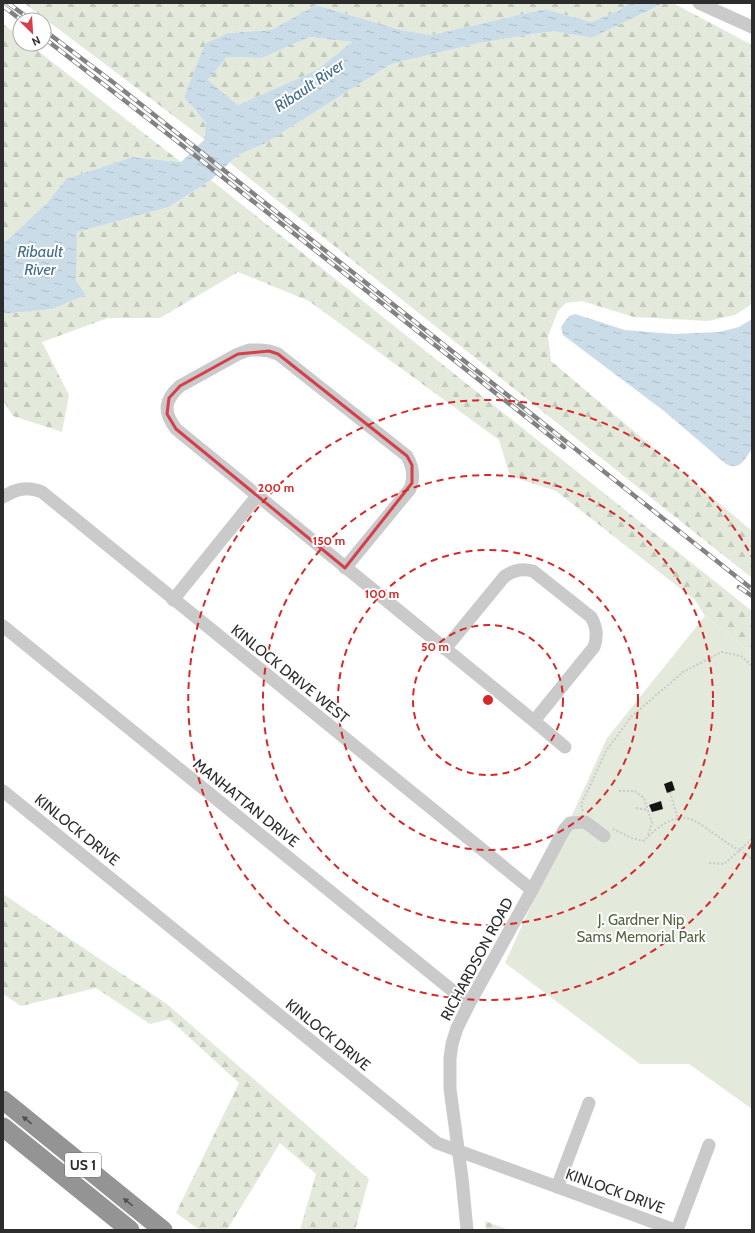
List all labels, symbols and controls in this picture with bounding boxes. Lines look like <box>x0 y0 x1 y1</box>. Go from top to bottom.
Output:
north arrow <box>12 12 52 52</box>
text: N <box>30 33 43 49</box>
water label: Ribault River <box>271 54 349 116</box>
water label: Ribault River <box>17 242 64 279</box>
text: 200 m <box>258 480 294 495</box>
text: 150 m <box>313 533 345 548</box>
text: 100 m <box>365 586 399 601</box>
street label: KINLOCK DRIVE WEST <box>227 621 353 727</box>
text: 50 m <box>421 639 449 654</box>
centre of rings <box>481 693 495 707</box>
street label: MANHATTAN DRIVE <box>190 755 302 851</box>
street label: KINLOCK DRIVE <box>31 790 123 870</box>
street label: RICHARDSON ROAD <box>437 894 517 1024</box>
park label: J. Gardner Nip Sams Memorial Park <box>577 911 706 946</box>
street label: KINLOCK DRIVE <box>282 995 374 1075</box>
one-way arrow <box>22 1115 33 1124</box>
road number: US 1 <box>65 1153 101 1177</box>
street label: KINLOCK DRIVE <box>563 1165 667 1217</box>
one-way arrow <box>123 1197 134 1206</box>

